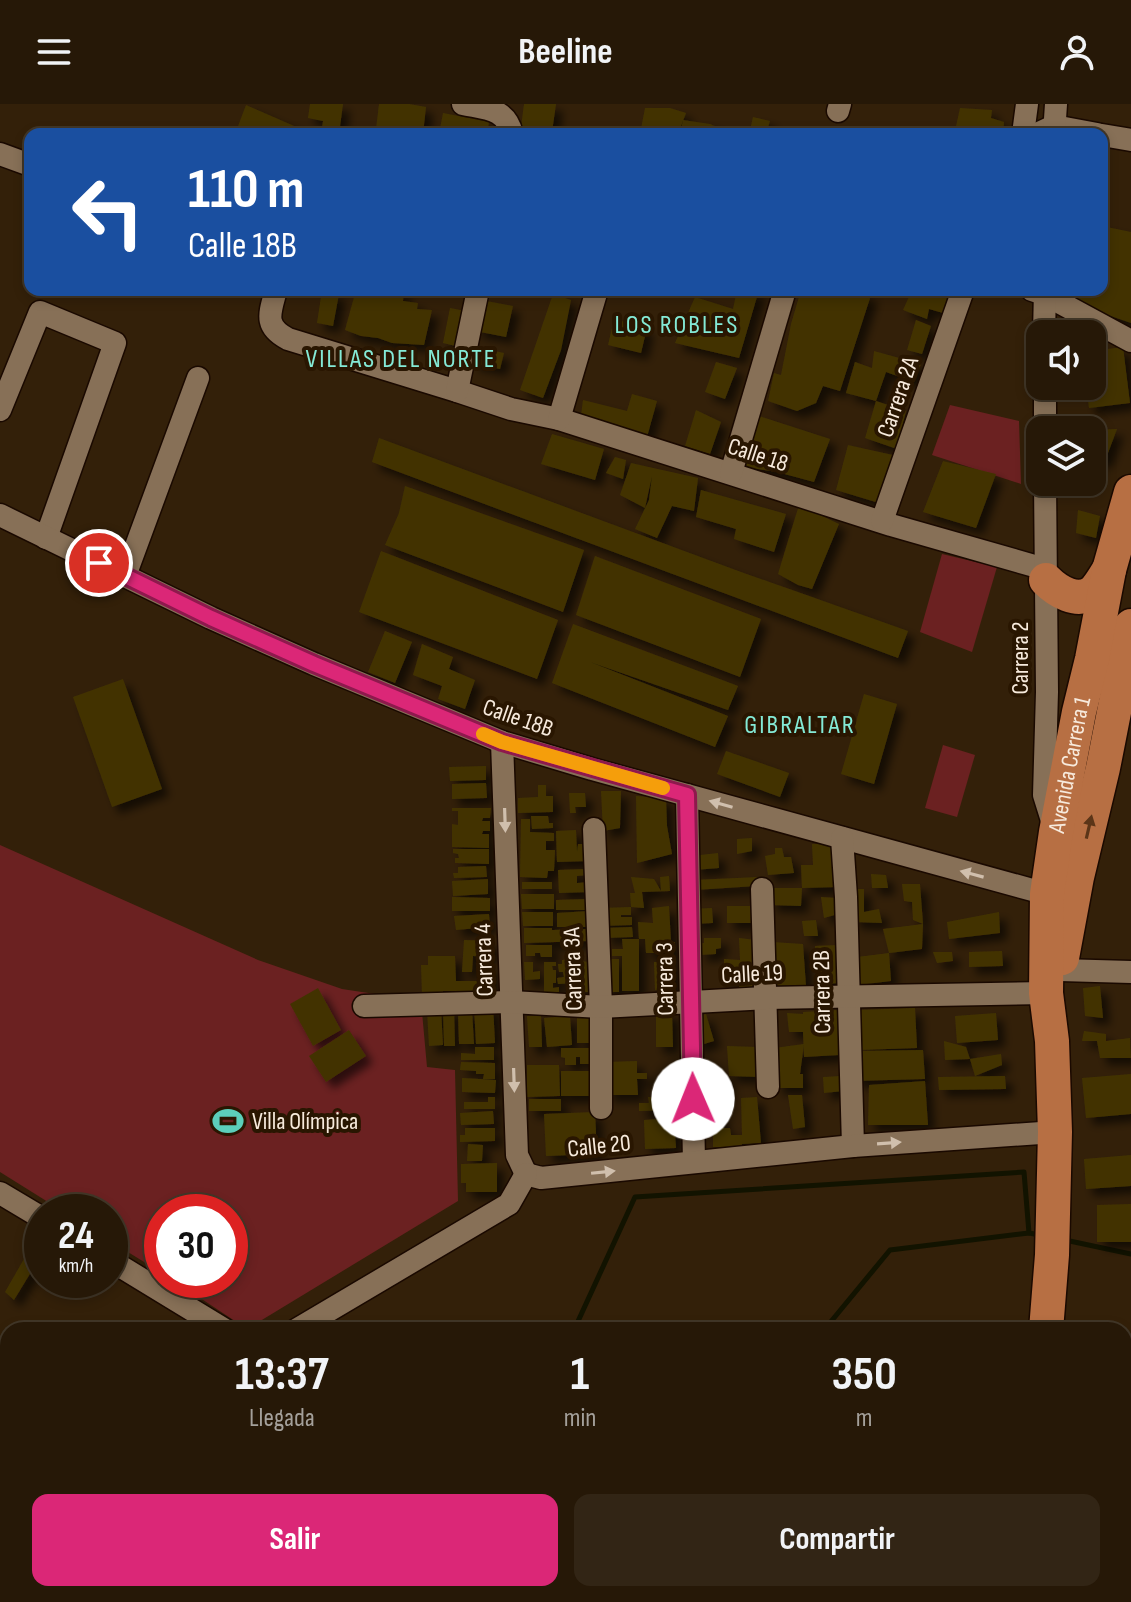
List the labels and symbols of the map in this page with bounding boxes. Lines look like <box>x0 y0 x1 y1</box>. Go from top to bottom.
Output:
district label: LOS ROBLES <box>615 310 739 341</box>
district label: VILLAS DEL NORTE <box>305 344 497 375</box>
street label: Carrera 2A <box>871 352 925 441</box>
street label: Calle 18 <box>724 432 792 478</box>
pin <box>65 529 133 597</box>
street label: Carrera 2 <box>1006 622 1035 694</box>
street label: Calle 18B <box>479 692 557 744</box>
street label: Avenida Carrera 1 <box>1041 693 1097 836</box>
district label: GIBRALTAR <box>744 710 856 741</box>
one-way arrow <box>708 798 733 810</box>
one-way arrow <box>498 808 511 833</box>
one-way arrow <box>1083 814 1096 839</box>
one-way arrow <box>959 867 984 879</box>
street label: Carrera 4 <box>468 923 500 997</box>
street label: Carrera 3A <box>557 926 589 1011</box>
street label: Carrera 3 <box>650 942 680 1016</box>
street label: Carrera 2B <box>807 950 837 1034</box>
street label: Calle 19 <box>720 958 784 990</box>
position arrow <box>651 1057 735 1141</box>
one-way arrow <box>508 1068 521 1093</box>
sports icon: Villa Olímpica <box>211 1104 245 1138</box>
place label: Villa Olímpica <box>252 1107 358 1136</box>
street label: Calle 20 <box>566 1128 632 1164</box>
one-way arrow <box>877 1136 902 1149</box>
one-way arrow <box>591 1165 616 1178</box>
speed limit sign: 30 <box>144 1194 248 1298</box>

